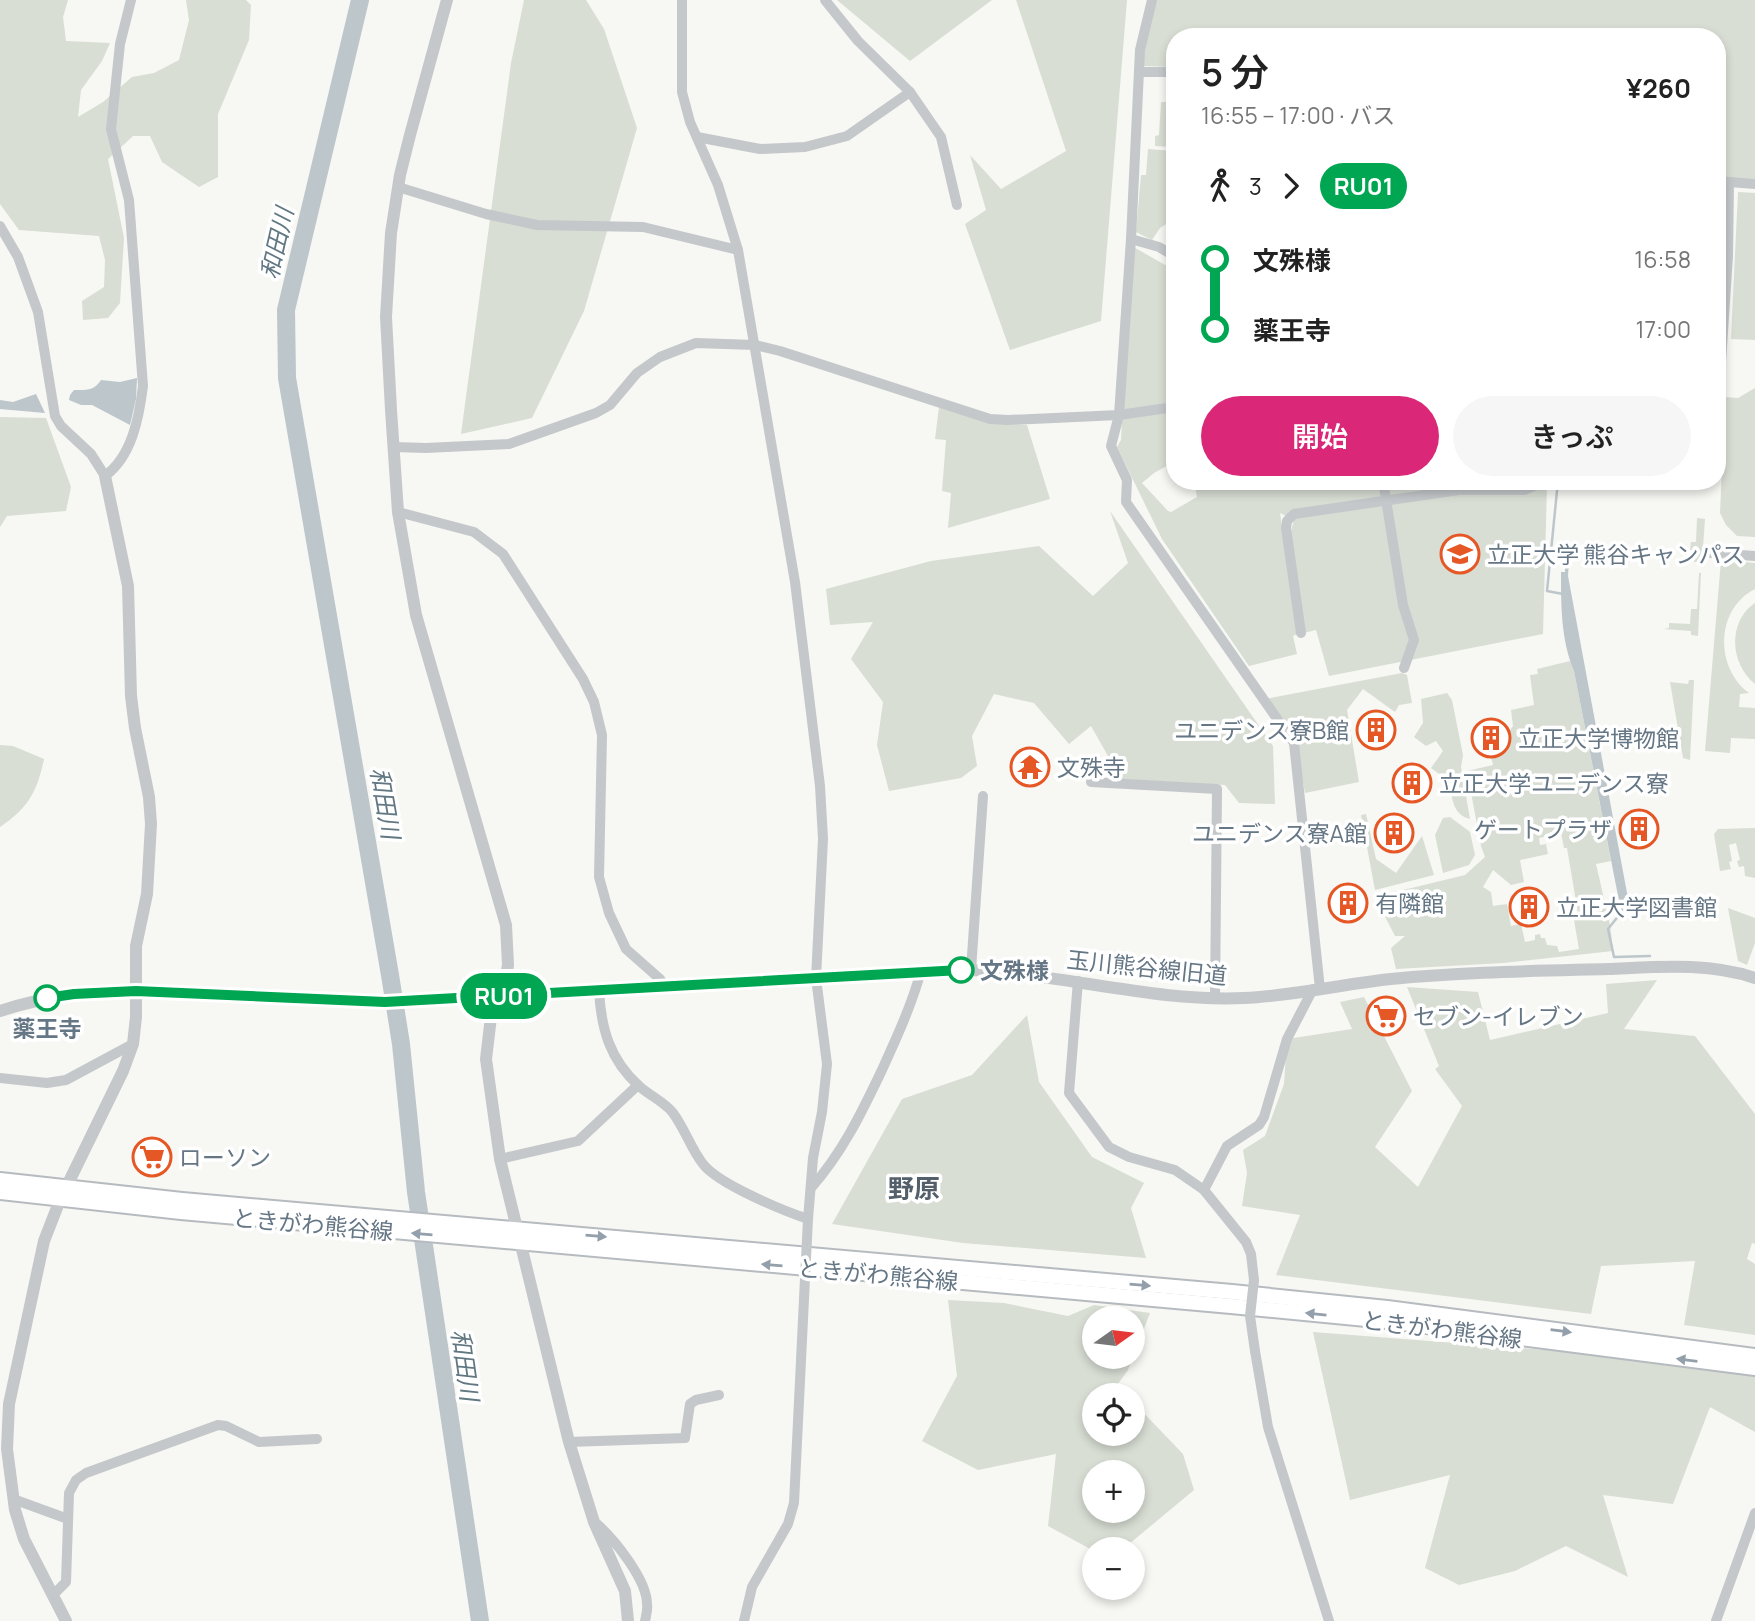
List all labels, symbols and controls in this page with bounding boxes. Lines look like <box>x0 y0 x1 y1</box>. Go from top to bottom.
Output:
text: 5 分 <box>1201 45 1269 97</box>
text: ¥260 <box>1626 70 1691 106</box>
text: 16:55 – 17:00 · バス <box>1201 99 1395 131</box>
icon: walk <box>1201 167 1239 205</box>
icon: forward <box>1272 167 1310 205</box>
text: RU01 <box>1334 169 1393 202</box>
text: 3 <box>1249 170 1262 202</box>
water label: 和田川 <box>252 201 301 282</box>
text: 文殊様 <box>1253 242 1331 278</box>
text: 16:58 <box>1634 243 1691 275</box>
text: 薬王寺 <box>1253 312 1331 348</box>
text: 17:00 <box>1636 313 1691 345</box>
button: 開始 <box>1201 396 1439 476</box>
button: きっぷ <box>1453 396 1691 476</box>
school or university icon: 立正大学 熊谷キャンパス <box>1439 533 1481 575</box>
place label: 立正大学 熊谷キャンパス <box>1487 538 1745 570</box>
building icon: ユニデンス寮B館 <box>1355 709 1397 751</box>
place label: ユニデンス寮B館 <box>1174 714 1349 746</box>
building icon: 立正大学博物館 <box>1470 717 1512 759</box>
place label: 立正大学博物館 <box>1518 722 1679 754</box>
temple icon: 文殊寺 <box>1009 746 1051 788</box>
place label: 文殊寺 <box>1057 751 1126 783</box>
building icon: 立正大学ユニデンス寮 <box>1391 762 1433 804</box>
water label: 和田川 <box>363 765 409 844</box>
place label: 立正大学ユニデンス寮 <box>1439 767 1669 799</box>
building icon: ゲートプラザ <box>1618 808 1660 850</box>
building icon: ユニデンス寮A館 <box>1373 812 1415 854</box>
place label: ゲートプラザ <box>1474 813 1612 845</box>
place label: ユニデンス寮A館 <box>1192 817 1367 849</box>
building icon: 有隣館 <box>1327 882 1369 924</box>
building icon: 立正大学図書館 <box>1508 886 1550 928</box>
place label: 有隣館 <box>1375 887 1444 919</box>
place label: 立正大学図書館 <box>1556 891 1717 923</box>
street label: 玉川熊谷線旧道 <box>1065 943 1229 991</box>
place label: 文殊様 <box>980 954 1049 986</box>
marker: 文殊様 <box>948 957 974 983</box>
line badge: RU01 <box>455 973 553 1019</box>
text: RU01 <box>474 979 534 1012</box>
marker: 薬王寺 <box>34 985 60 1011</box>
supermarket icon: セブン-イレブン <box>1365 995 1407 1037</box>
place label: セブン-イレブン <box>1413 1000 1584 1032</box>
place label: 薬王寺 <box>13 1012 82 1044</box>
supermarket icon: ローソン <box>131 1136 173 1178</box>
place label: ローソン <box>179 1141 271 1173</box>
district label: 野原 <box>888 1170 940 1206</box>
street label: ときがわ熊谷線 <box>231 1201 395 1247</box>
one-way arrow <box>411 1228 433 1239</box>
one-way arrow <box>585 1231 607 1242</box>
street label: ときがわ熊谷線 <box>796 1251 960 1297</box>
one-way arrow <box>761 1259 783 1270</box>
one-way arrow <box>1129 1280 1151 1291</box>
street label: ときがわ熊谷線 <box>1360 1303 1524 1355</box>
north arrow <box>1082 1306 1144 1368</box>
map controls <box>1082 1306 1145 1600</box>
one-way arrow <box>1304 1308 1326 1319</box>
one-way arrow <box>1550 1325 1572 1336</box>
water label: 和田川 <box>445 1327 488 1406</box>
one-way arrow <box>1676 1354 1698 1365</box>
button: locate <box>1082 1383 1145 1446</box>
button: + <box>1082 1460 1145 1523</box>
button: − <box>1082 1537 1145 1600</box>

